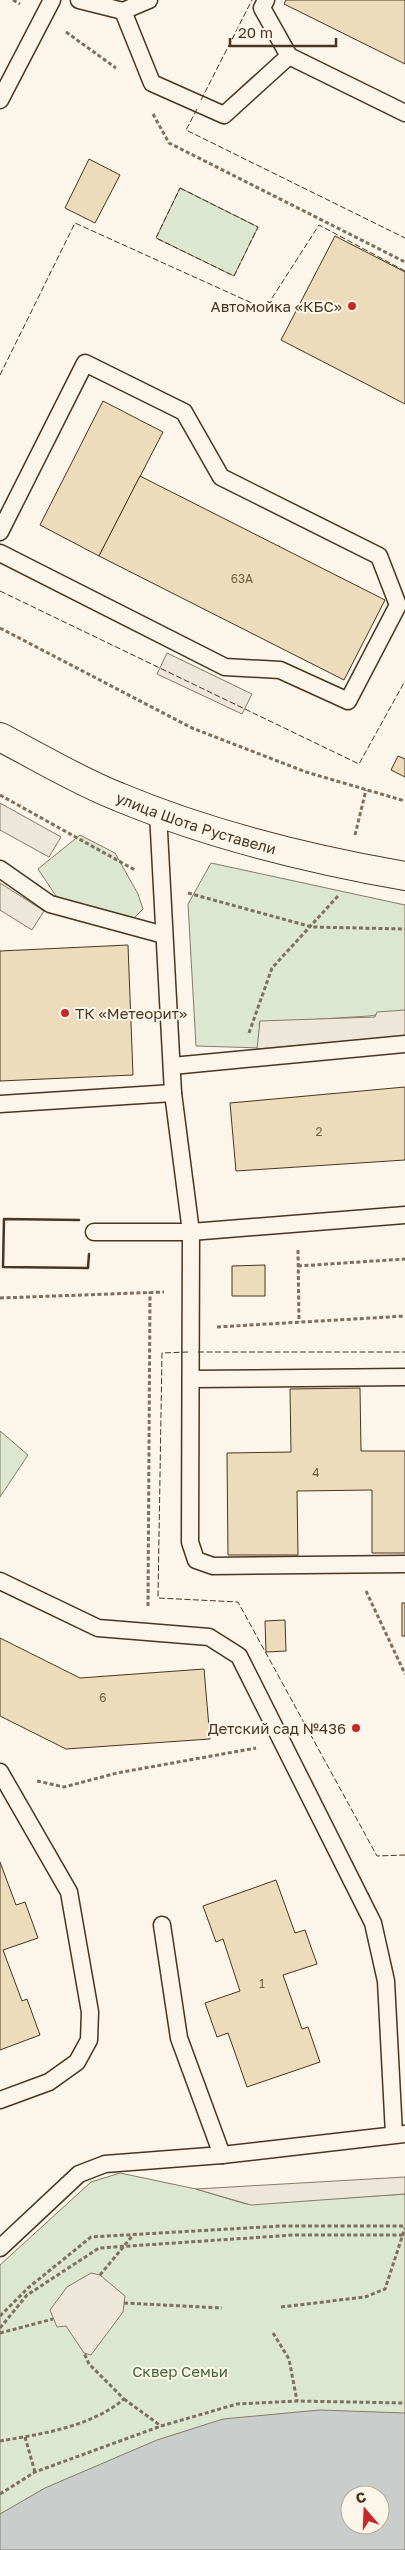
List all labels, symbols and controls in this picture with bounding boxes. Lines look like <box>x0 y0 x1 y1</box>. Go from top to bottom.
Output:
scale bar <box>230 15 336 47</box>
text: 20 m <box>238 23 273 41</box>
place label: Автомойка «КБС» <box>211 297 342 315</box>
marker: Автомойка «КБС» <box>346 300 358 312</box>
house number: 63А <box>231 571 253 586</box>
street label: улица Шота Руставели <box>114 788 278 857</box>
place label: ТК «Метеорит» <box>75 1004 187 1022</box>
marker: ТК «Метеорит» <box>59 1007 71 1019</box>
house number: 2 <box>316 1124 323 1139</box>
house number: 4 <box>312 1465 320 1480</box>
house number: 6 <box>99 1690 107 1705</box>
place label: Детский сад №436 <box>208 1719 346 1737</box>
marker: Детский сад №436 <box>350 1722 362 1734</box>
house number: 1 <box>259 1976 265 1991</box>
park label: Сквер Семьи <box>132 2362 228 2380</box>
north arrow <box>340 2485 390 2535</box>
text: С <box>353 2488 368 2507</box>

